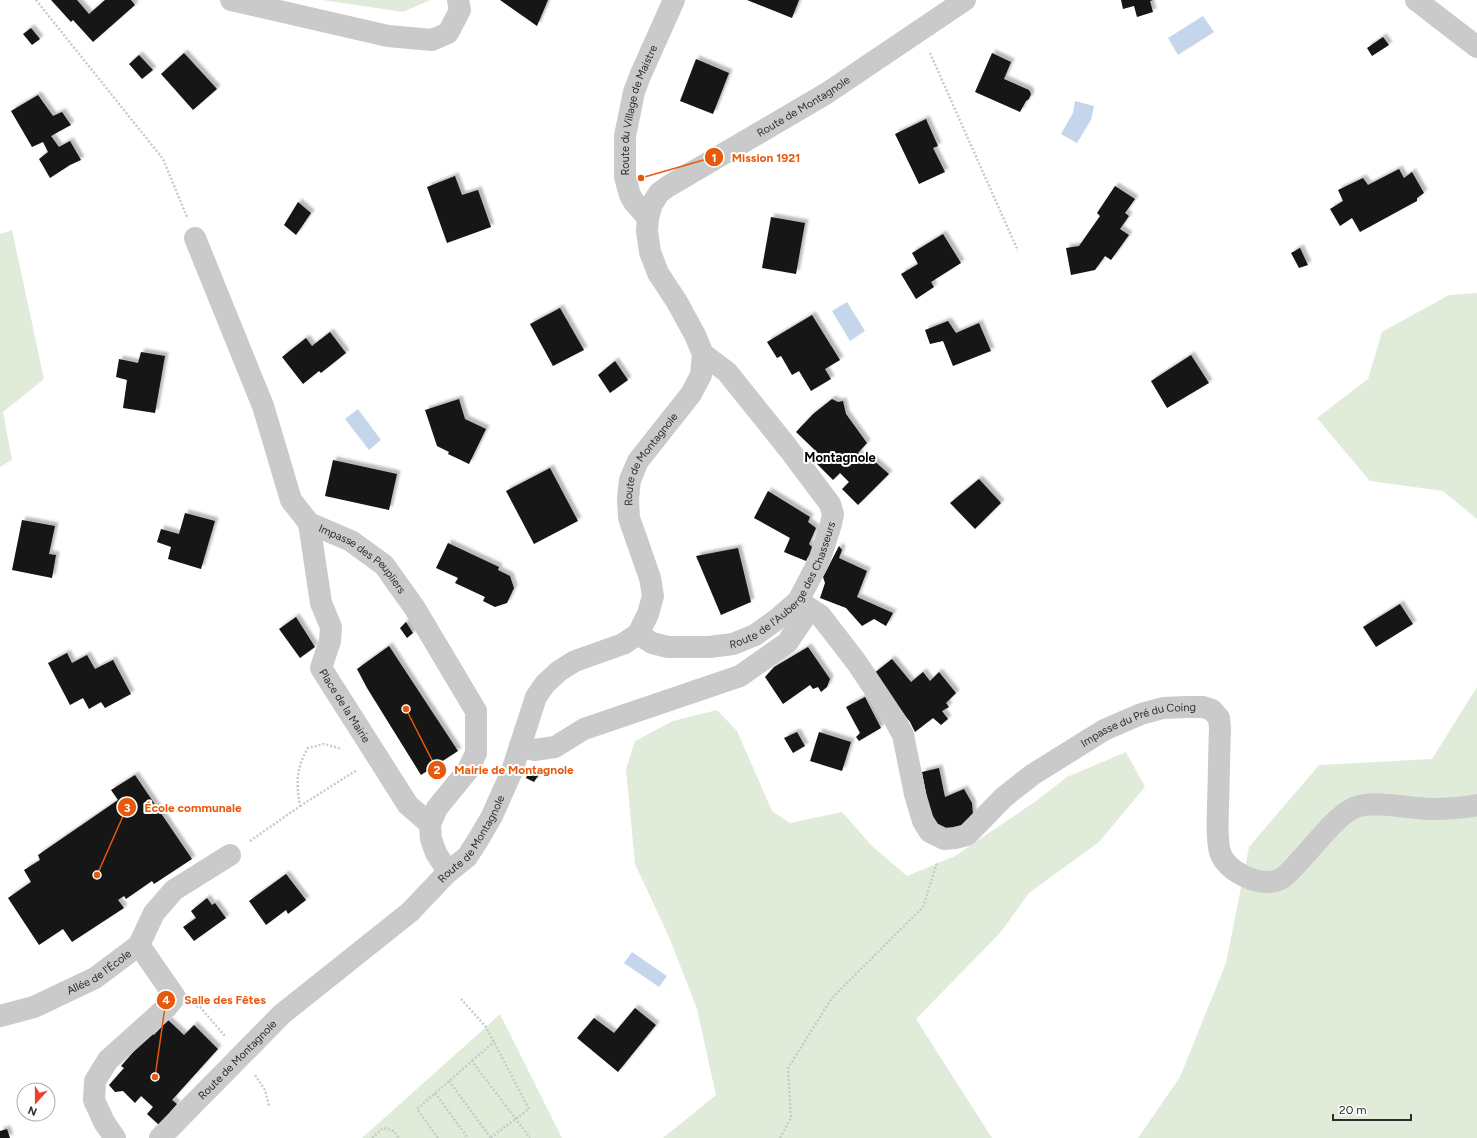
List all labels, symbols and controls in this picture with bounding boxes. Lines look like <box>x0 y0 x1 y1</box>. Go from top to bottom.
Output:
street label: Route du Village de Maistre <box>618 43 660 176</box>
street label: Route de Montagnole <box>754 73 852 139</box>
callout: Mission 1921 <box>704 145 809 169</box>
text: 1 <box>711 151 717 165</box>
text: Mission 1921 <box>732 151 800 165</box>
street label: Route de Montagnole <box>621 410 680 506</box>
district label: Montagnole <box>804 450 876 465</box>
street label: Route de l'Auberge des Chasseurs <box>729 520 838 651</box>
street label: Impasse des Peupliers <box>317 521 409 596</box>
street label: Place de la Mairie <box>317 666 373 745</box>
street label: Impasse du Pré du Coing <box>1078 700 1196 750</box>
callout: Mairie de Montagnole <box>427 758 582 782</box>
text: 2 <box>434 763 441 777</box>
text: Mairie de Montagnole <box>454 763 574 777</box>
street label: Route de Montagnole <box>435 793 507 885</box>
callout: École communale <box>117 795 250 819</box>
text: 3 <box>124 801 131 815</box>
text: École communale <box>144 801 242 815</box>
street label: Allée de l'École <box>64 947 134 997</box>
callout: Salle des Fêtes <box>156 988 274 1012</box>
text: 4 <box>162 993 170 1007</box>
text: Salle des Fêtes <box>184 993 266 1007</box>
street label: Route de Montagnole <box>195 1017 279 1102</box>
north arrow <box>16 1082 56 1122</box>
scale bar <box>1333 1096 1411 1122</box>
text: N <box>26 1103 39 1118</box>
text: 20 m <box>1339 1103 1367 1117</box>

